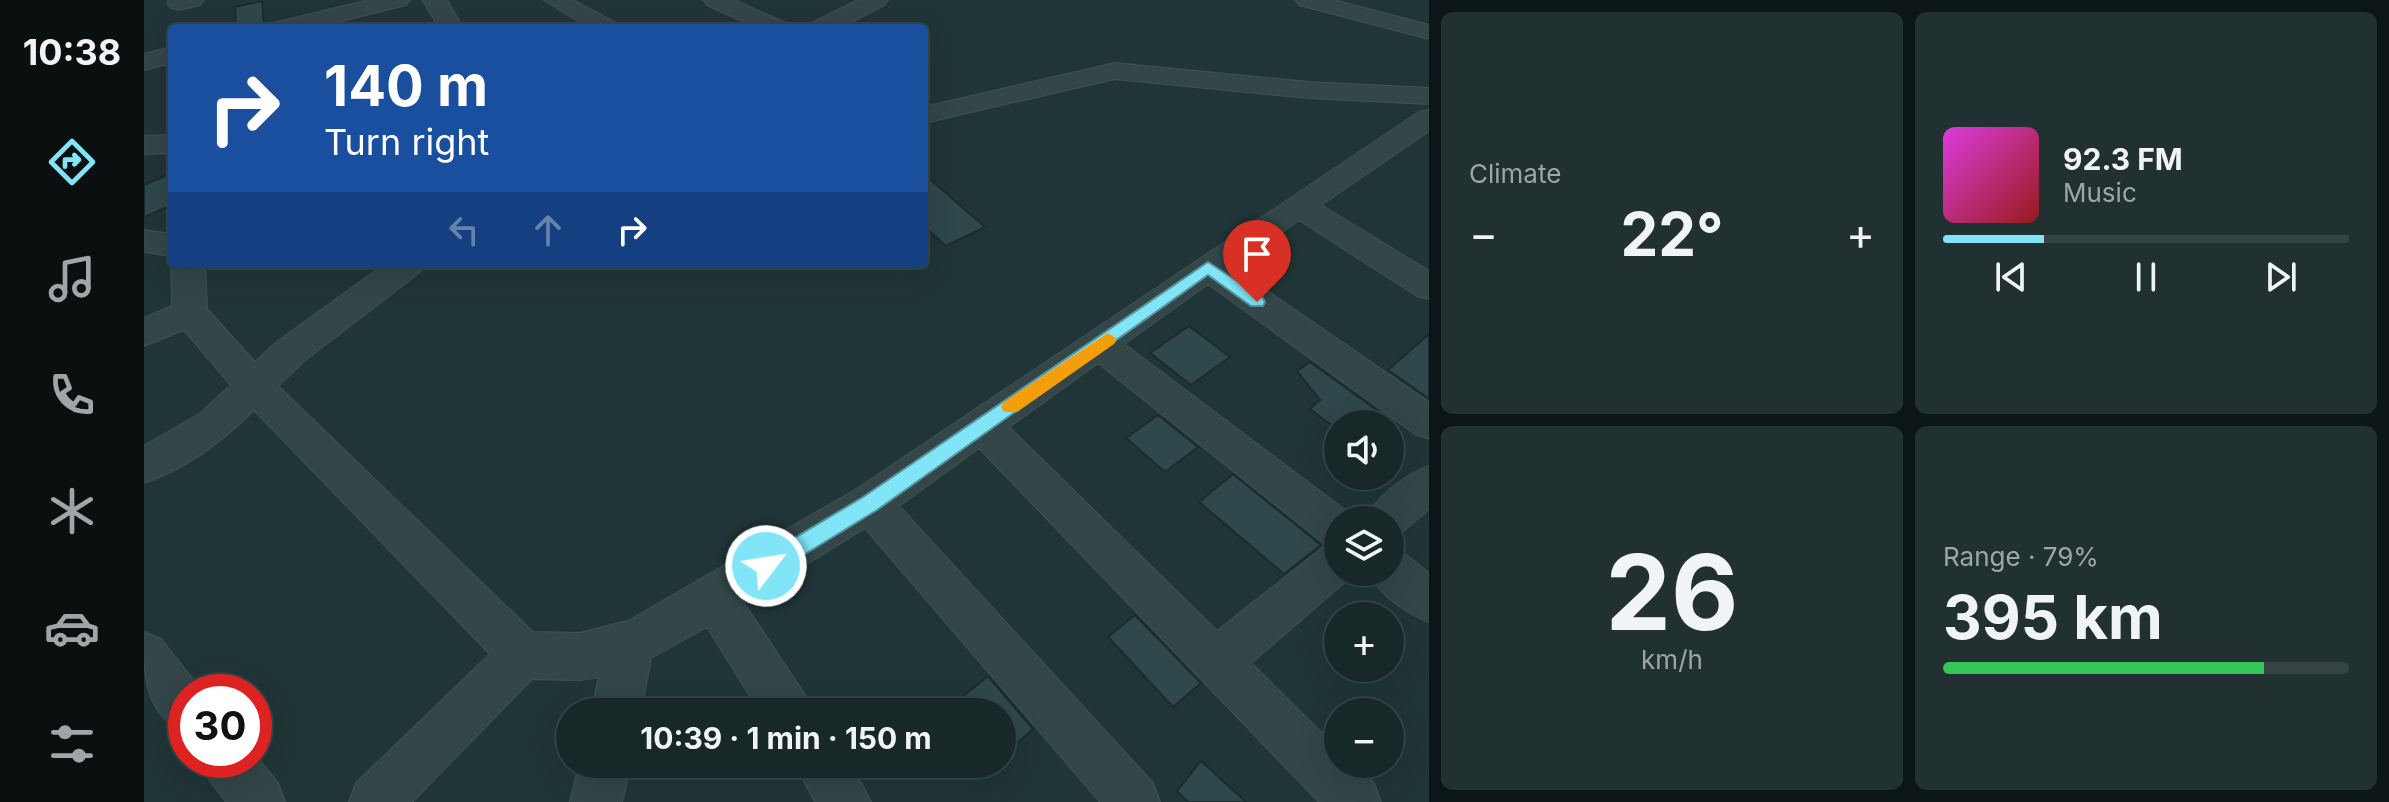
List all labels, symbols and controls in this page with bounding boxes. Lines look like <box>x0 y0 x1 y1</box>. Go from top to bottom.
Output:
text: 10:38 <box>23 30 121 74</box>
text: 140 m <box>324 52 488 120</box>
icon: right <box>192 56 296 160</box>
text: Turn right <box>324 120 489 164</box>
icon: directions <box>44 134 100 190</box>
text: 92.3 FM <box>2063 141 2183 177</box>
text: Climate <box>1469 158 1561 189</box>
text: Music <box>2063 177 2137 208</box>
text: 22° <box>1620 198 1724 270</box>
text: − <box>1469 207 1498 261</box>
text: + <box>1846 207 1875 261</box>
icon: left <box>442 208 486 252</box>
icon: ahead <box>526 208 570 252</box>
icon: right <box>610 208 654 252</box>
pin <box>1223 220 1291 302</box>
icon: arrive <box>1235 232 1279 276</box>
icon: music <box>44 251 100 307</box>
icon: previous <box>1989 255 2033 299</box>
icon: pause <box>2124 255 2168 299</box>
icon: next <box>2259 255 2303 299</box>
icon: phone <box>44 367 100 423</box>
map controls <box>1324 410 1404 778</box>
button: sound <box>1324 410 1404 490</box>
icon: climate <box>44 483 100 539</box>
button: layers <box>1324 506 1404 586</box>
position arrow <box>724 524 808 608</box>
text: 26 <box>1605 529 1739 655</box>
text: Range · 79% <box>1943 541 2099 572</box>
text: 395 km <box>1943 581 2163 653</box>
icon: car <box>44 600 100 656</box>
button: + <box>1324 602 1404 682</box>
text: km/h <box>1641 644 1703 675</box>
speed limit sign: 30 <box>168 674 272 778</box>
button: − <box>1324 698 1404 778</box>
icon: filters <box>44 716 100 772</box>
text: 10:39 · 1 min · 150 m <box>640 720 932 756</box>

